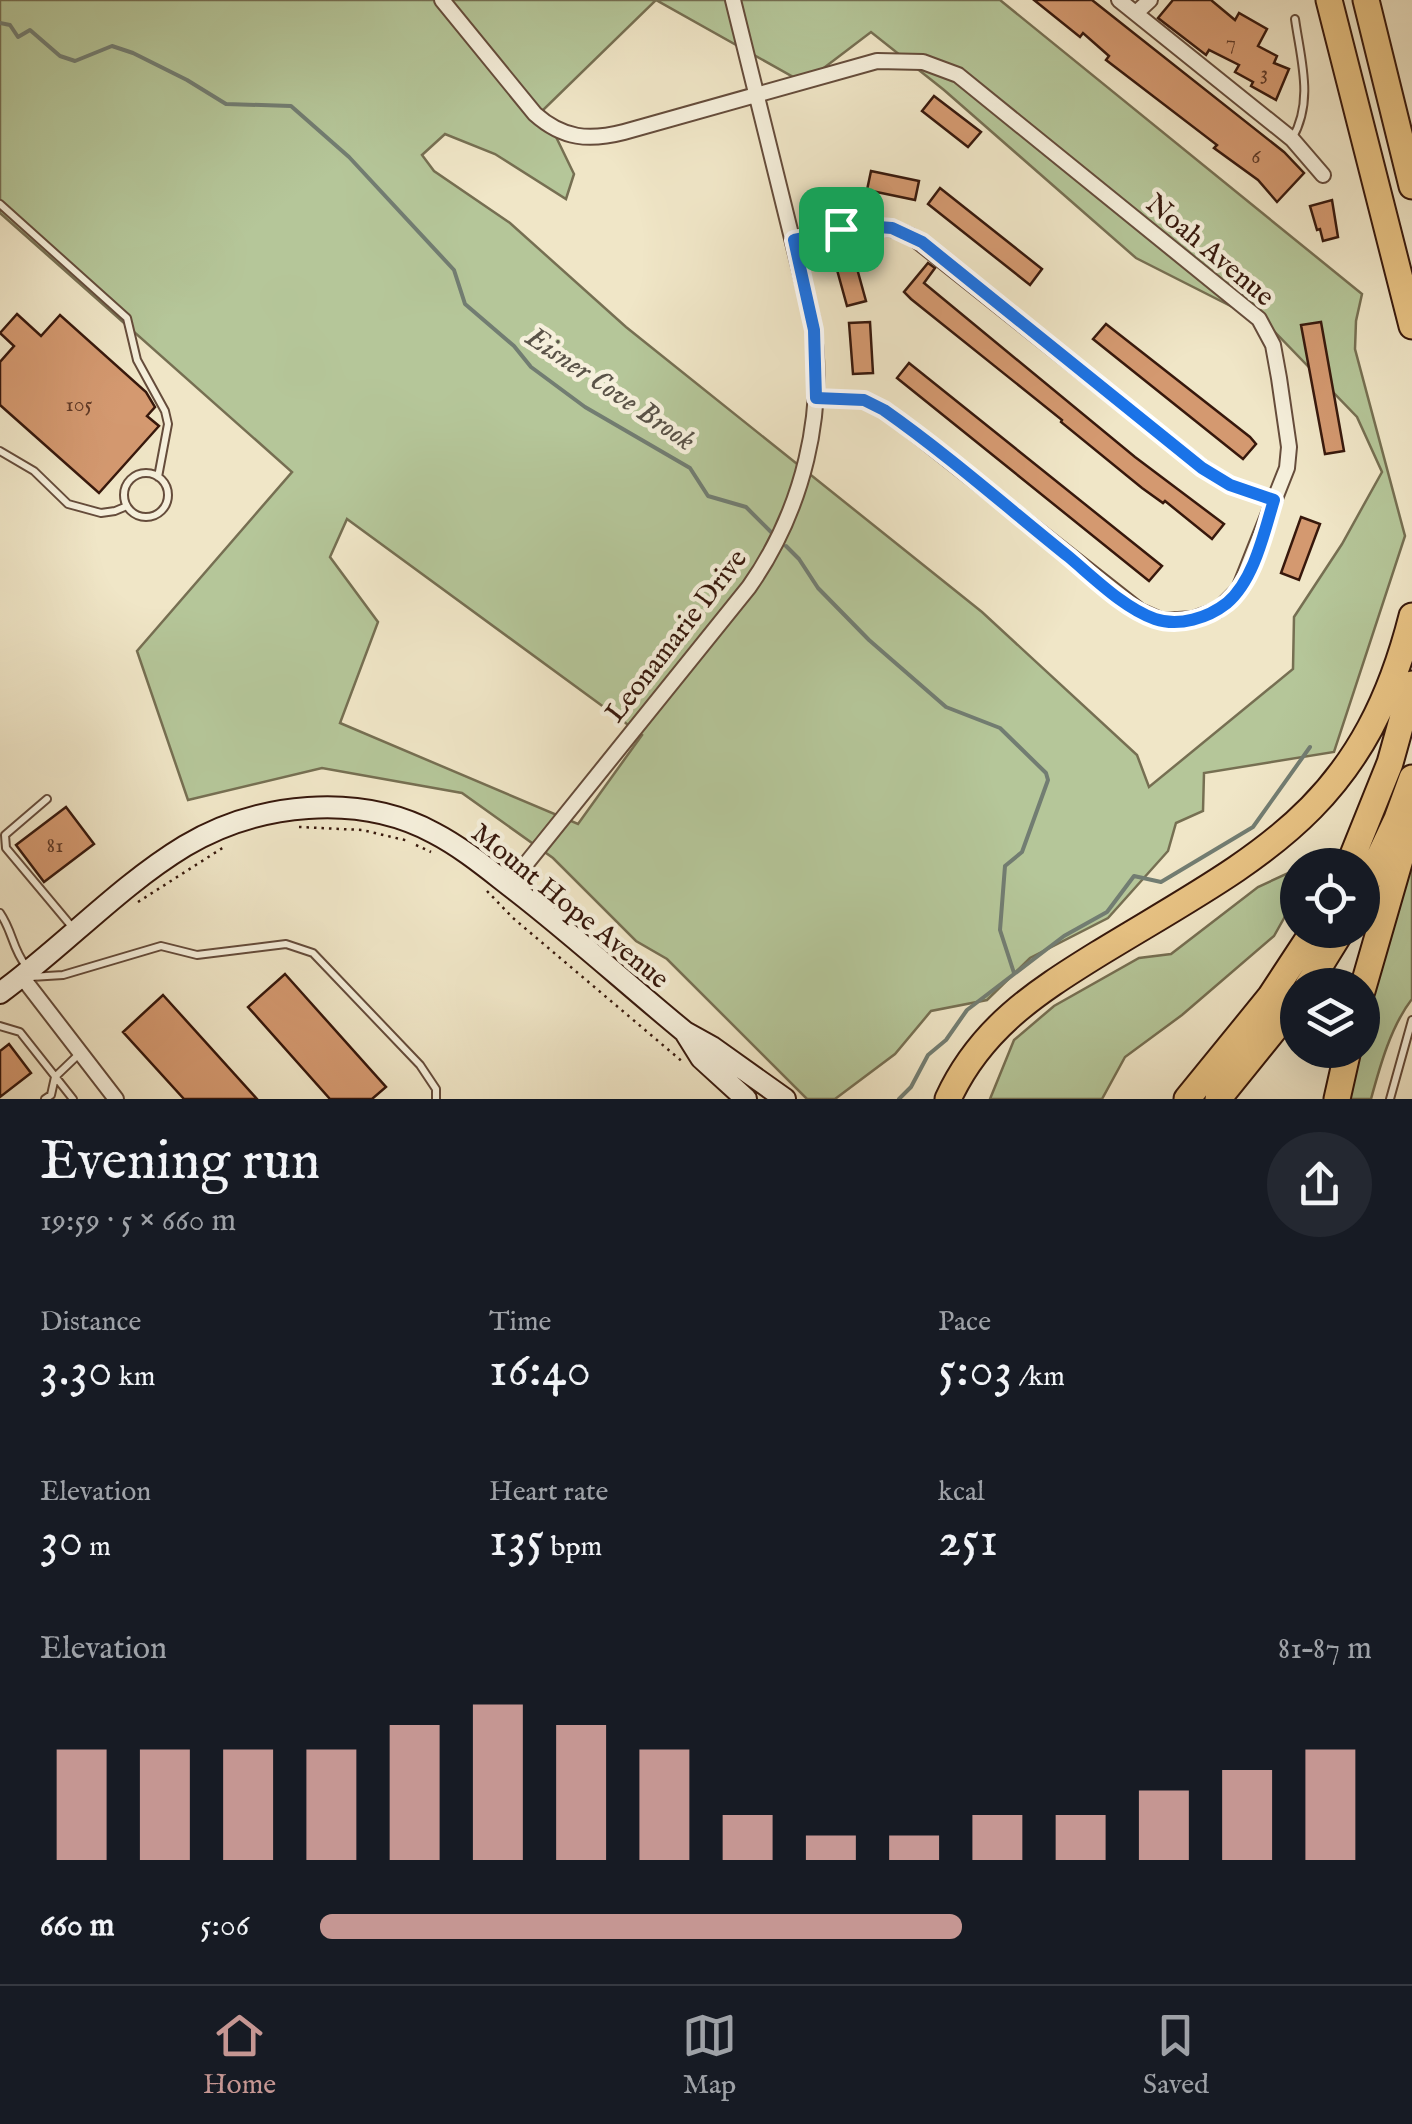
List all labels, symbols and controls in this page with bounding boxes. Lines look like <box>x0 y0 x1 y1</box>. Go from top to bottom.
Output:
house number: 7 <box>1226 29 1236 57</box>
house number: 3 <box>1260 59 1268 87</box>
house number: 6 <box>1251 143 1261 171</box>
pin <box>799 187 884 272</box>
street label: Noah Avenue <box>1138 187 1281 315</box>
icon: arrive <box>814 202 869 257</box>
water label: Eisner Cove Brook <box>517 318 702 460</box>
house number: 105 <box>66 391 92 419</box>
street label: Leonamarie Drive <box>598 543 756 730</box>
street label: Mount Hope Avenue <box>463 816 676 998</box>
house number: 81 <box>47 832 63 860</box>
map controls <box>1280 848 1380 1068</box>
button: locate <box>1280 848 1380 948</box>
button: layers <box>1280 968 1380 1068</box>
text: Evening run <box>40 1128 320 1198</box>
button: share <box>1267 1132 1372 1237</box>
text: 19:59 · 5 × 660 m <box>40 1201 236 1242</box>
text: Distance <box>40 1305 141 1340</box>
text: Time <box>489 1305 551 1340</box>
text: Pace <box>938 1305 991 1340</box>
text: 3.30 <box>40 1340 113 1403</box>
text: 16:40 <box>489 1340 591 1403</box>
text: 5:03 <box>938 1340 1013 1403</box>
text: km <box>113 1360 155 1395</box>
text: /km <box>1013 1360 1065 1395</box>
text: Elevation <box>40 1475 151 1510</box>
text: Heart rate <box>489 1475 608 1510</box>
text: kcal <box>938 1475 985 1510</box>
text: 30 <box>40 1510 83 1573</box>
text: 135 <box>489 1510 544 1573</box>
text: 251 <box>938 1510 998 1573</box>
text: m <box>83 1530 111 1565</box>
text: bpm <box>544 1530 602 1565</box>
text: Elevation <box>40 1629 167 1670</box>
text: 81–87 m <box>1278 1629 1372 1670</box>
text: 660 m <box>40 1906 114 1947</box>
text: 5:06 <box>200 1906 249 1947</box>
tab: Home <box>203 2008 276 2103</box>
tab: Map <box>682 2008 737 2103</box>
tab: Saved <box>1143 2008 1209 2103</box>

